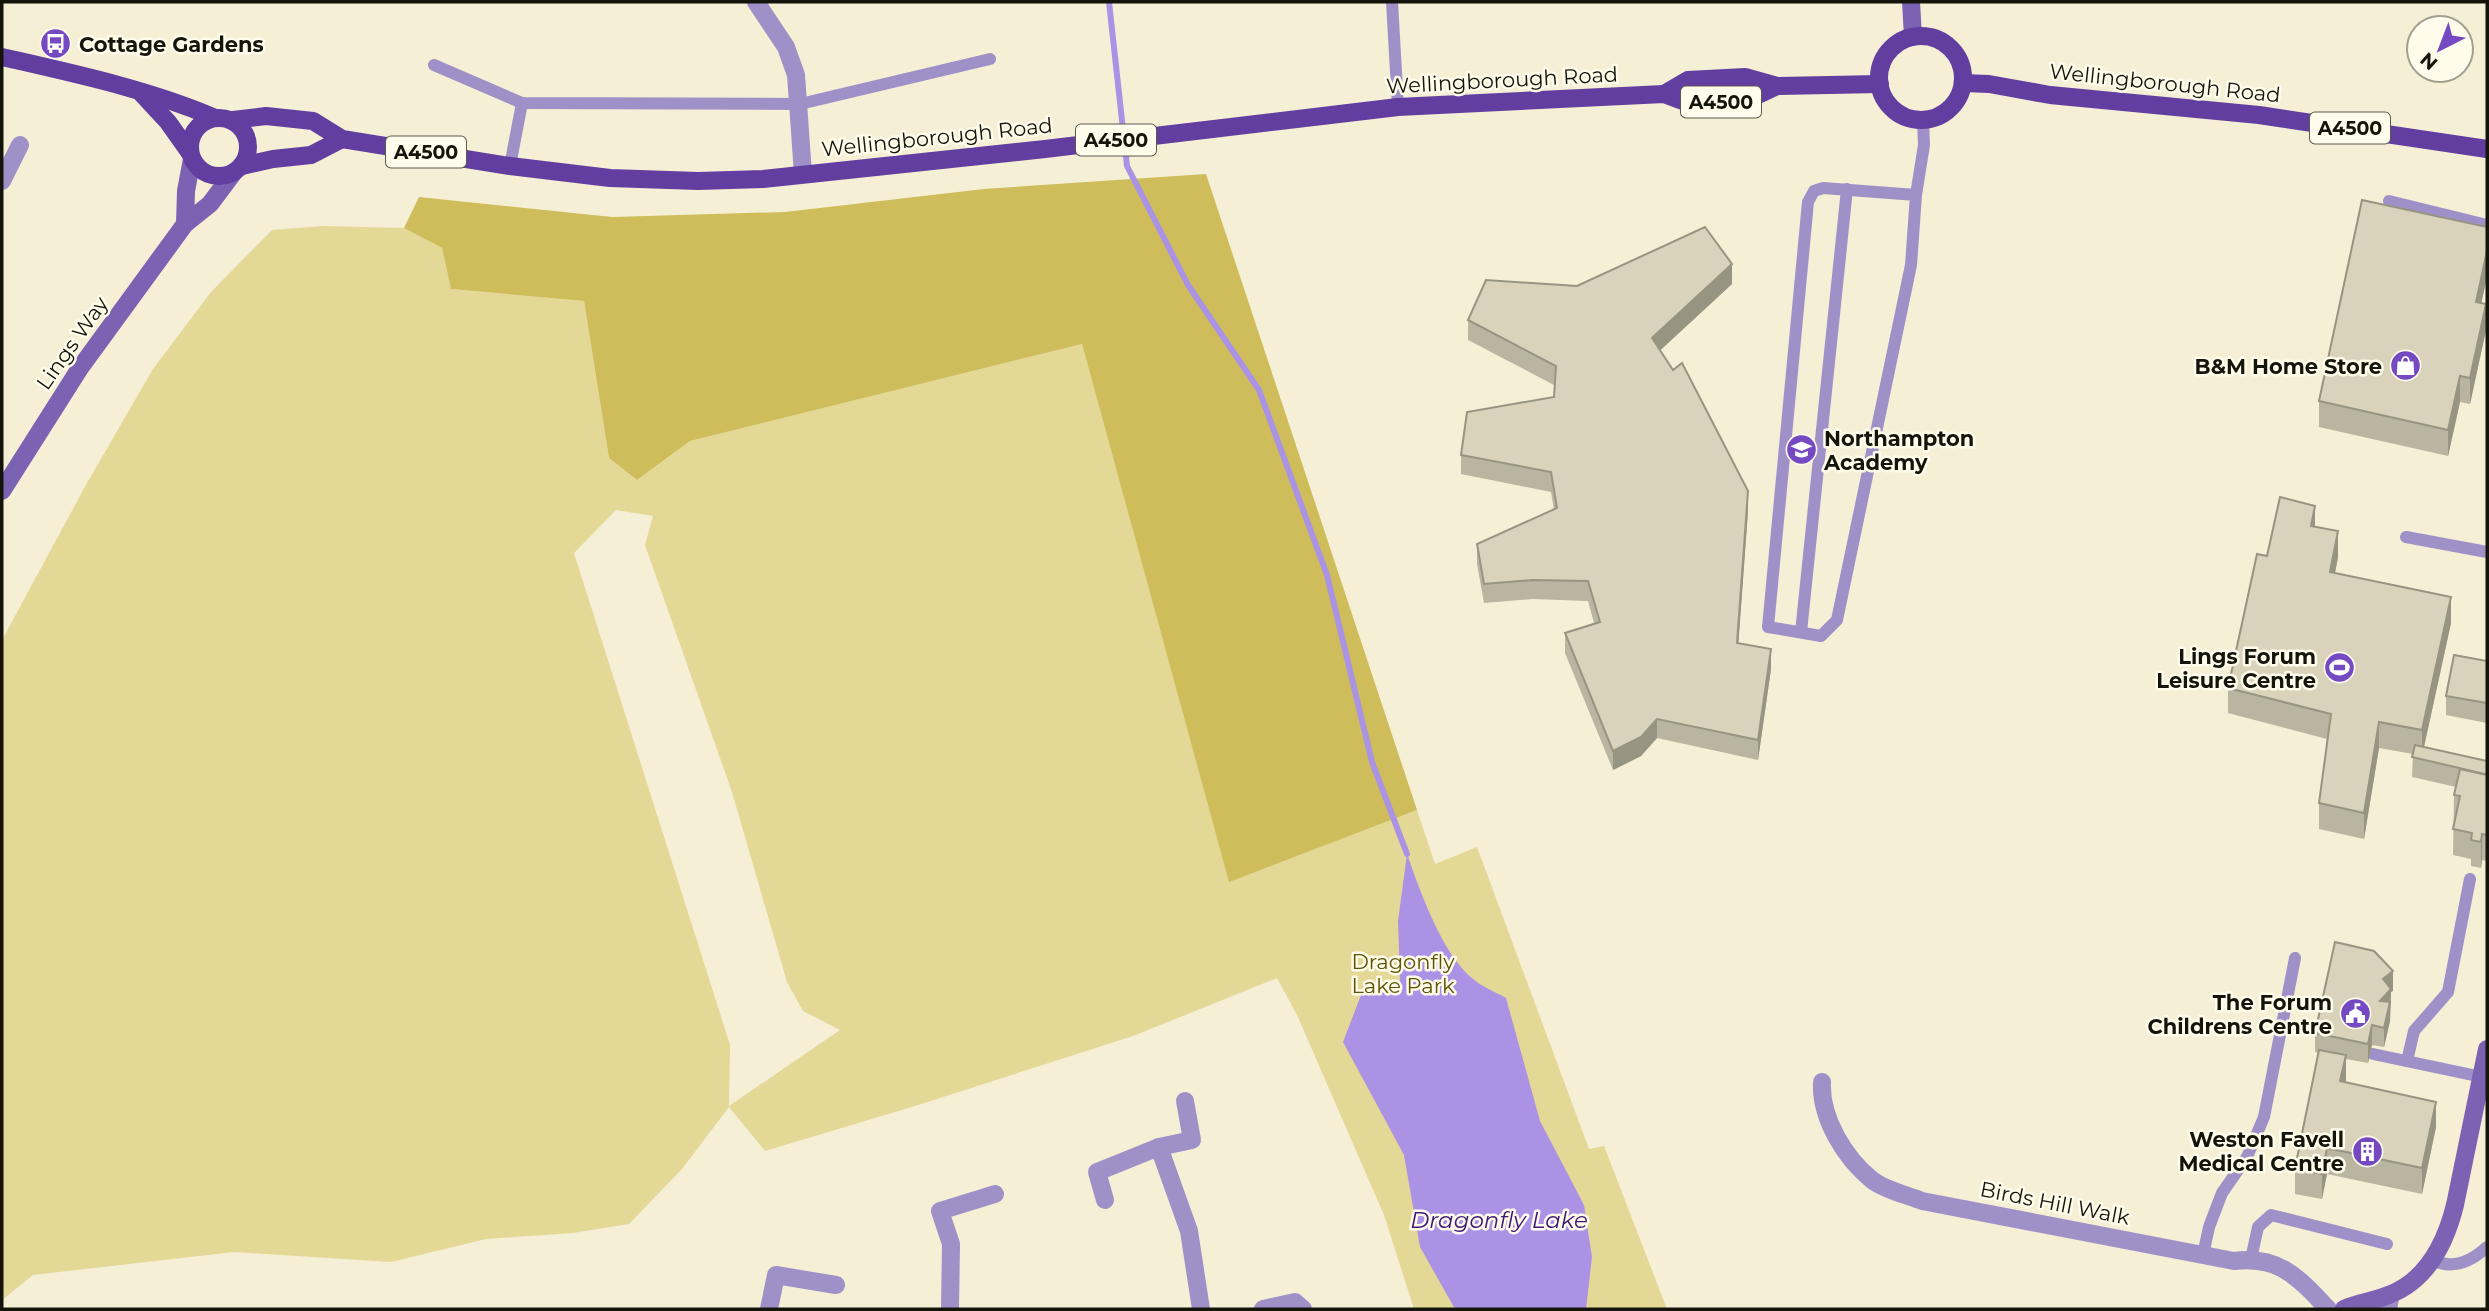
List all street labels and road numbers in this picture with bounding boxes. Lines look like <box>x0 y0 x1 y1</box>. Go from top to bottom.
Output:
street label: Wellingborough Road <box>2048 58 2282 108</box>
street label: Wellingborough Road <box>1385 61 1619 99</box>
road number: A4500 <box>1681 86 1761 118</box>
street label: Wellingborough Road <box>820 112 1054 162</box>
road number: A4500 <box>2310 112 2390 144</box>
road number: A4500 <box>1076 124 1156 156</box>
road number: A4500 <box>386 136 466 168</box>
street label: Lings Way <box>31 291 114 394</box>
street label: Birds Hill Walk <box>1978 1176 2132 1230</box>

